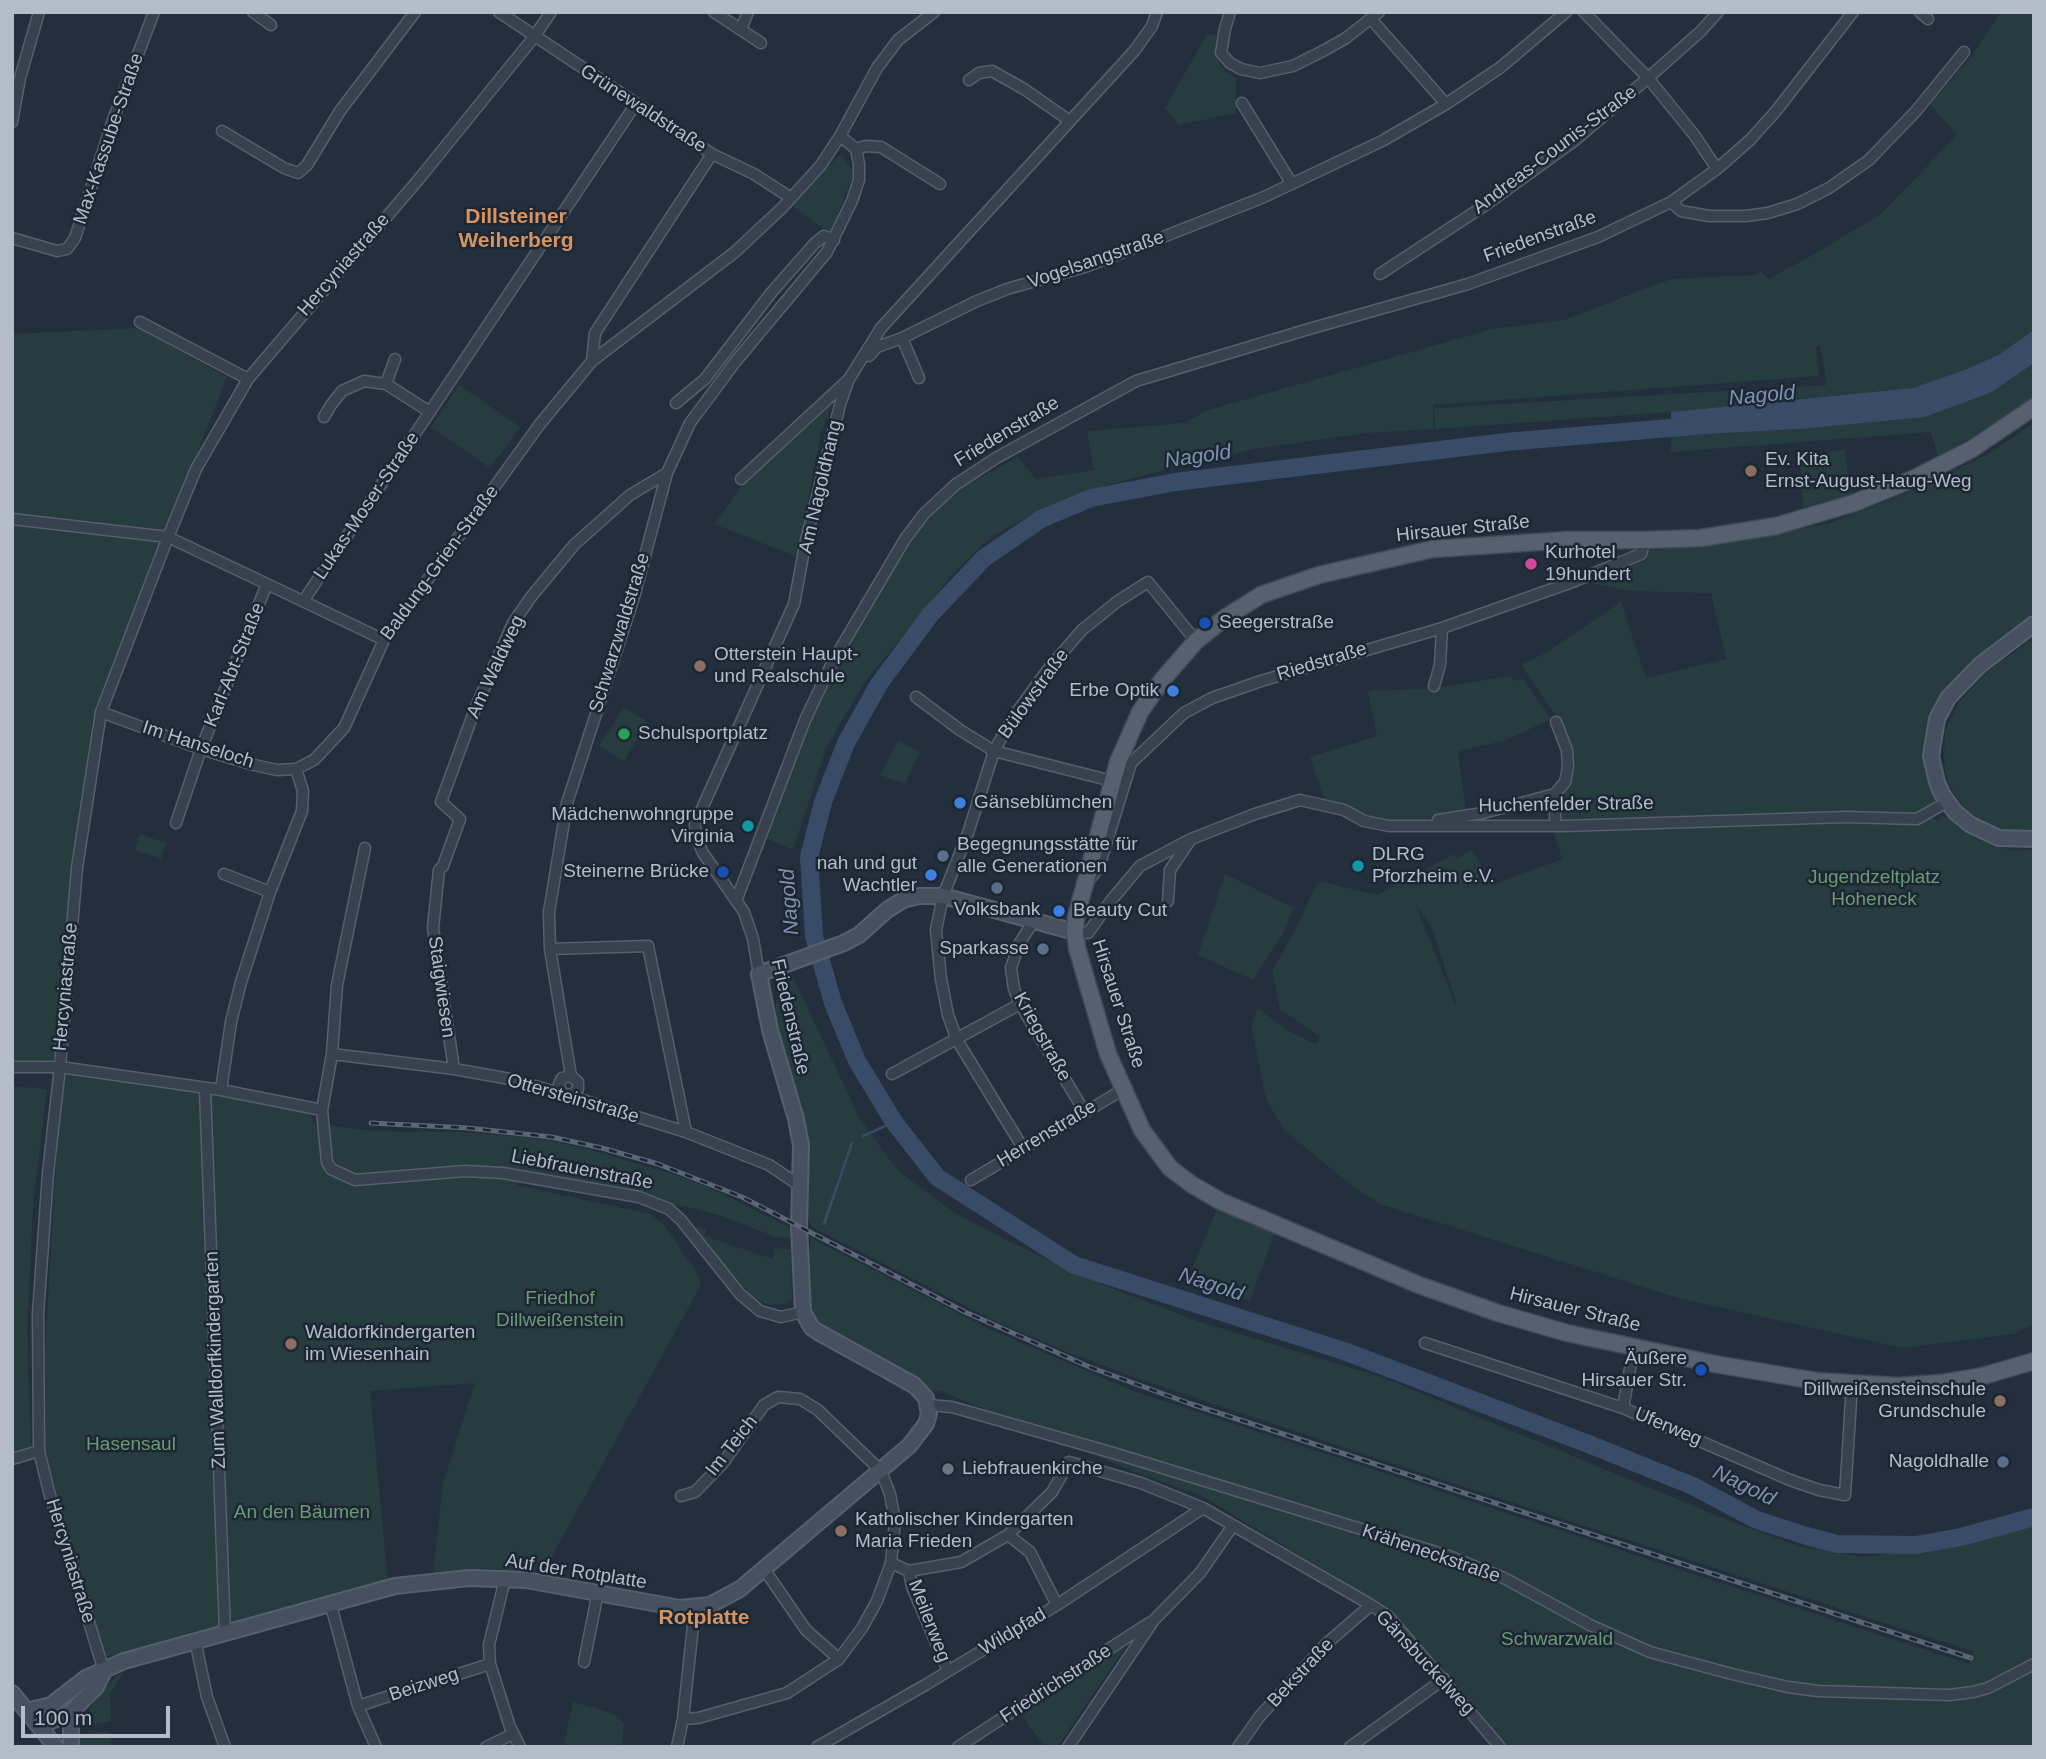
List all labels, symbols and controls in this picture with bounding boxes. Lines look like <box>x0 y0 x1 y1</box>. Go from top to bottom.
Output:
street label: Max-Kassube-Straße <box>69 50 149 228</box>
street label: Grünewaldstraße <box>576 60 710 158</box>
street label: Andreas-Counis-Straße <box>1468 81 1642 219</box>
district label: Dillsteiner Weiherberg <box>458 204 574 254</box>
street label: Friedenstraße <box>1481 206 1599 268</box>
street label: Hercyniastraße <box>293 209 395 321</box>
street label: Vogelsangstraße <box>1025 226 1167 294</box>
water label: Nagold <box>1728 381 1796 411</box>
street label: Friedenstraße <box>950 392 1064 472</box>
street label: Am Nagoldhang <box>795 418 847 556</box>
street label: Lukas-Moser-Straße <box>309 428 425 584</box>
water label: Nagold <box>1163 440 1233 474</box>
place label: Ev. Kita Ernst-August-Haug-Weg <box>1765 449 1972 493</box>
marker: Ev. Kita Ernst-August-Haug-Weg <box>1743 463 1759 479</box>
street label: Baldung-Grien-Straße <box>376 481 504 645</box>
street label: Hirsauer Straße <box>1395 511 1531 547</box>
place label: Kurhotel 19hundert <box>1545 542 1631 586</box>
street label: Schwarzwaldstraße <box>585 550 655 716</box>
marker: Kurhotel 19hundert <box>1523 556 1539 572</box>
street label: Karl-Abt-Straße <box>200 600 270 730</box>
street label: Am Waldweg <box>462 612 530 722</box>
place label: Seegerstraße <box>1219 612 1334 634</box>
marker: Seegerstraße <box>1197 615 1213 631</box>
street label: Riedstraße <box>1274 638 1370 686</box>
place label: Otterstein Haupt- und Realschule <box>714 644 859 688</box>
street label: Bülowstraße <box>994 645 1074 743</box>
marker: Otterstein Haupt- und Realschule <box>692 658 708 674</box>
place label: Erbe Optik <box>1069 680 1159 702</box>
marker: Erbe Optik <box>1165 683 1181 699</box>
street label: Im Hanseloch <box>139 716 257 774</box>
place label: Schulsportplatz <box>638 723 768 745</box>
marker: Schulsportplatz <box>616 726 632 742</box>
place label: Gänseblümchen <box>974 792 1112 814</box>
street label: Huchenfelder Straße <box>1478 792 1654 818</box>
marker: Gänseblümchen <box>952 795 968 811</box>
place label: Mädchenwohngruppe Virginia <box>551 804 734 848</box>
marker: Mädchenwohngruppe Virginia <box>740 818 756 834</box>
place label: Begegnungsstätte für alle Generationen <box>957 834 1138 878</box>
place label: DLRG Pforzheim e.V. <box>1372 844 1495 888</box>
marker: Begegnungsstätte für alle Generationen <box>935 848 951 864</box>
place label: nah und gut Wachtler <box>817 853 917 897</box>
marker: DLRG Pforzheim e.V. <box>1350 858 1366 874</box>
place label: Steinerne Brücke <box>563 861 709 883</box>
marker: Steinerne Brücke <box>715 864 731 880</box>
marker: nah und gut Wachtler <box>923 867 939 883</box>
park label: Jugendzeltplatz Hoheneck <box>1808 867 1940 911</box>
water label: Nagold <box>775 868 805 936</box>
marker: Volksbank <box>989 880 1005 896</box>
place label: Volksbank <box>954 899 1040 921</box>
place label: Beauty Cut <box>1073 900 1167 922</box>
marker: Beauty Cut <box>1051 903 1067 919</box>
street label: Hercyniastraße <box>49 922 83 1052</box>
street label: Staigwiesen <box>423 935 459 1039</box>
street label: Hirsauer Straße <box>1086 937 1150 1071</box>
place label: Sparkasse <box>939 938 1029 960</box>
marker: Sparkasse <box>1035 941 1051 957</box>
street label: Friedenstraße <box>766 957 814 1077</box>
street label: Kriegstraße <box>1008 989 1076 1085</box>
street label: Ottersteinstraße <box>504 1069 642 1129</box>
street label: Herrenstraße <box>993 1095 1101 1173</box>
street label: Liebfrauenstraße <box>509 1145 655 1195</box>
street label: Zum Walldorfkindergarten <box>201 1251 231 1469</box>
water label: Nagold <box>1175 1263 1247 1307</box>
street label: Hirsauer Straße <box>1507 1283 1643 1337</box>
park label: Friedhof Dillweißenstein <box>496 1288 624 1332</box>
place label: Waldorfkindergarten im Wiesenhain <box>305 1322 475 1366</box>
marker: Waldorfkindergarten im Wiesenhain <box>283 1336 299 1352</box>
place label: Äußere Hirsauer Str. <box>1581 1348 1687 1392</box>
marker: Äußere Hirsauer Str. <box>1693 1362 1709 1378</box>
place label: Dillweißensteinschule Grundschule <box>1803 1379 1986 1423</box>
marker: Dillweißensteinschule Grundschule <box>1992 1393 2008 1409</box>
street label: Uferweg <box>1631 1403 1705 1451</box>
street label: Im Teich <box>701 1411 763 1481</box>
park label: Hasensaul <box>86 1434 176 1456</box>
place label: Nagoldhalle <box>1889 1451 1989 1473</box>
marker: Nagoldhalle <box>1995 1454 2011 1470</box>
place label: Liebfrauenkirche <box>962 1458 1102 1480</box>
water label: Nagold <box>1709 1460 1779 1512</box>
marker: Liebfrauenkirche <box>940 1461 956 1477</box>
street label: Hercyniastraße <box>40 1496 100 1626</box>
park label: An den Bäumen <box>234 1502 370 1524</box>
place label: Katholischer Kindergarten Maria Frieden <box>855 1509 1074 1553</box>
street label: Kräheneckstraße <box>1359 1520 1503 1588</box>
marker: Katholischer Kindergarten Maria Frieden <box>833 1523 849 1539</box>
street label: Auf der Rotplatte <box>504 1550 648 1594</box>
street label: Meilerweg <box>903 1576 955 1666</box>
street label: Wildpfad <box>975 1603 1051 1661</box>
district label: Rotplatte <box>659 1605 749 1631</box>
street label: Gänsbuckelweg <box>1371 1606 1479 1720</box>
park label: Schwarzwald <box>1501 1629 1613 1651</box>
street label: Bekstraße <box>1263 1634 1339 1712</box>
street label: Friedrichstraße <box>996 1640 1116 1728</box>
street label: Beizweg <box>386 1663 462 1707</box>
scale bar <box>24 1692 173 1736</box>
text: 100 m <box>34 1706 92 1729</box>

